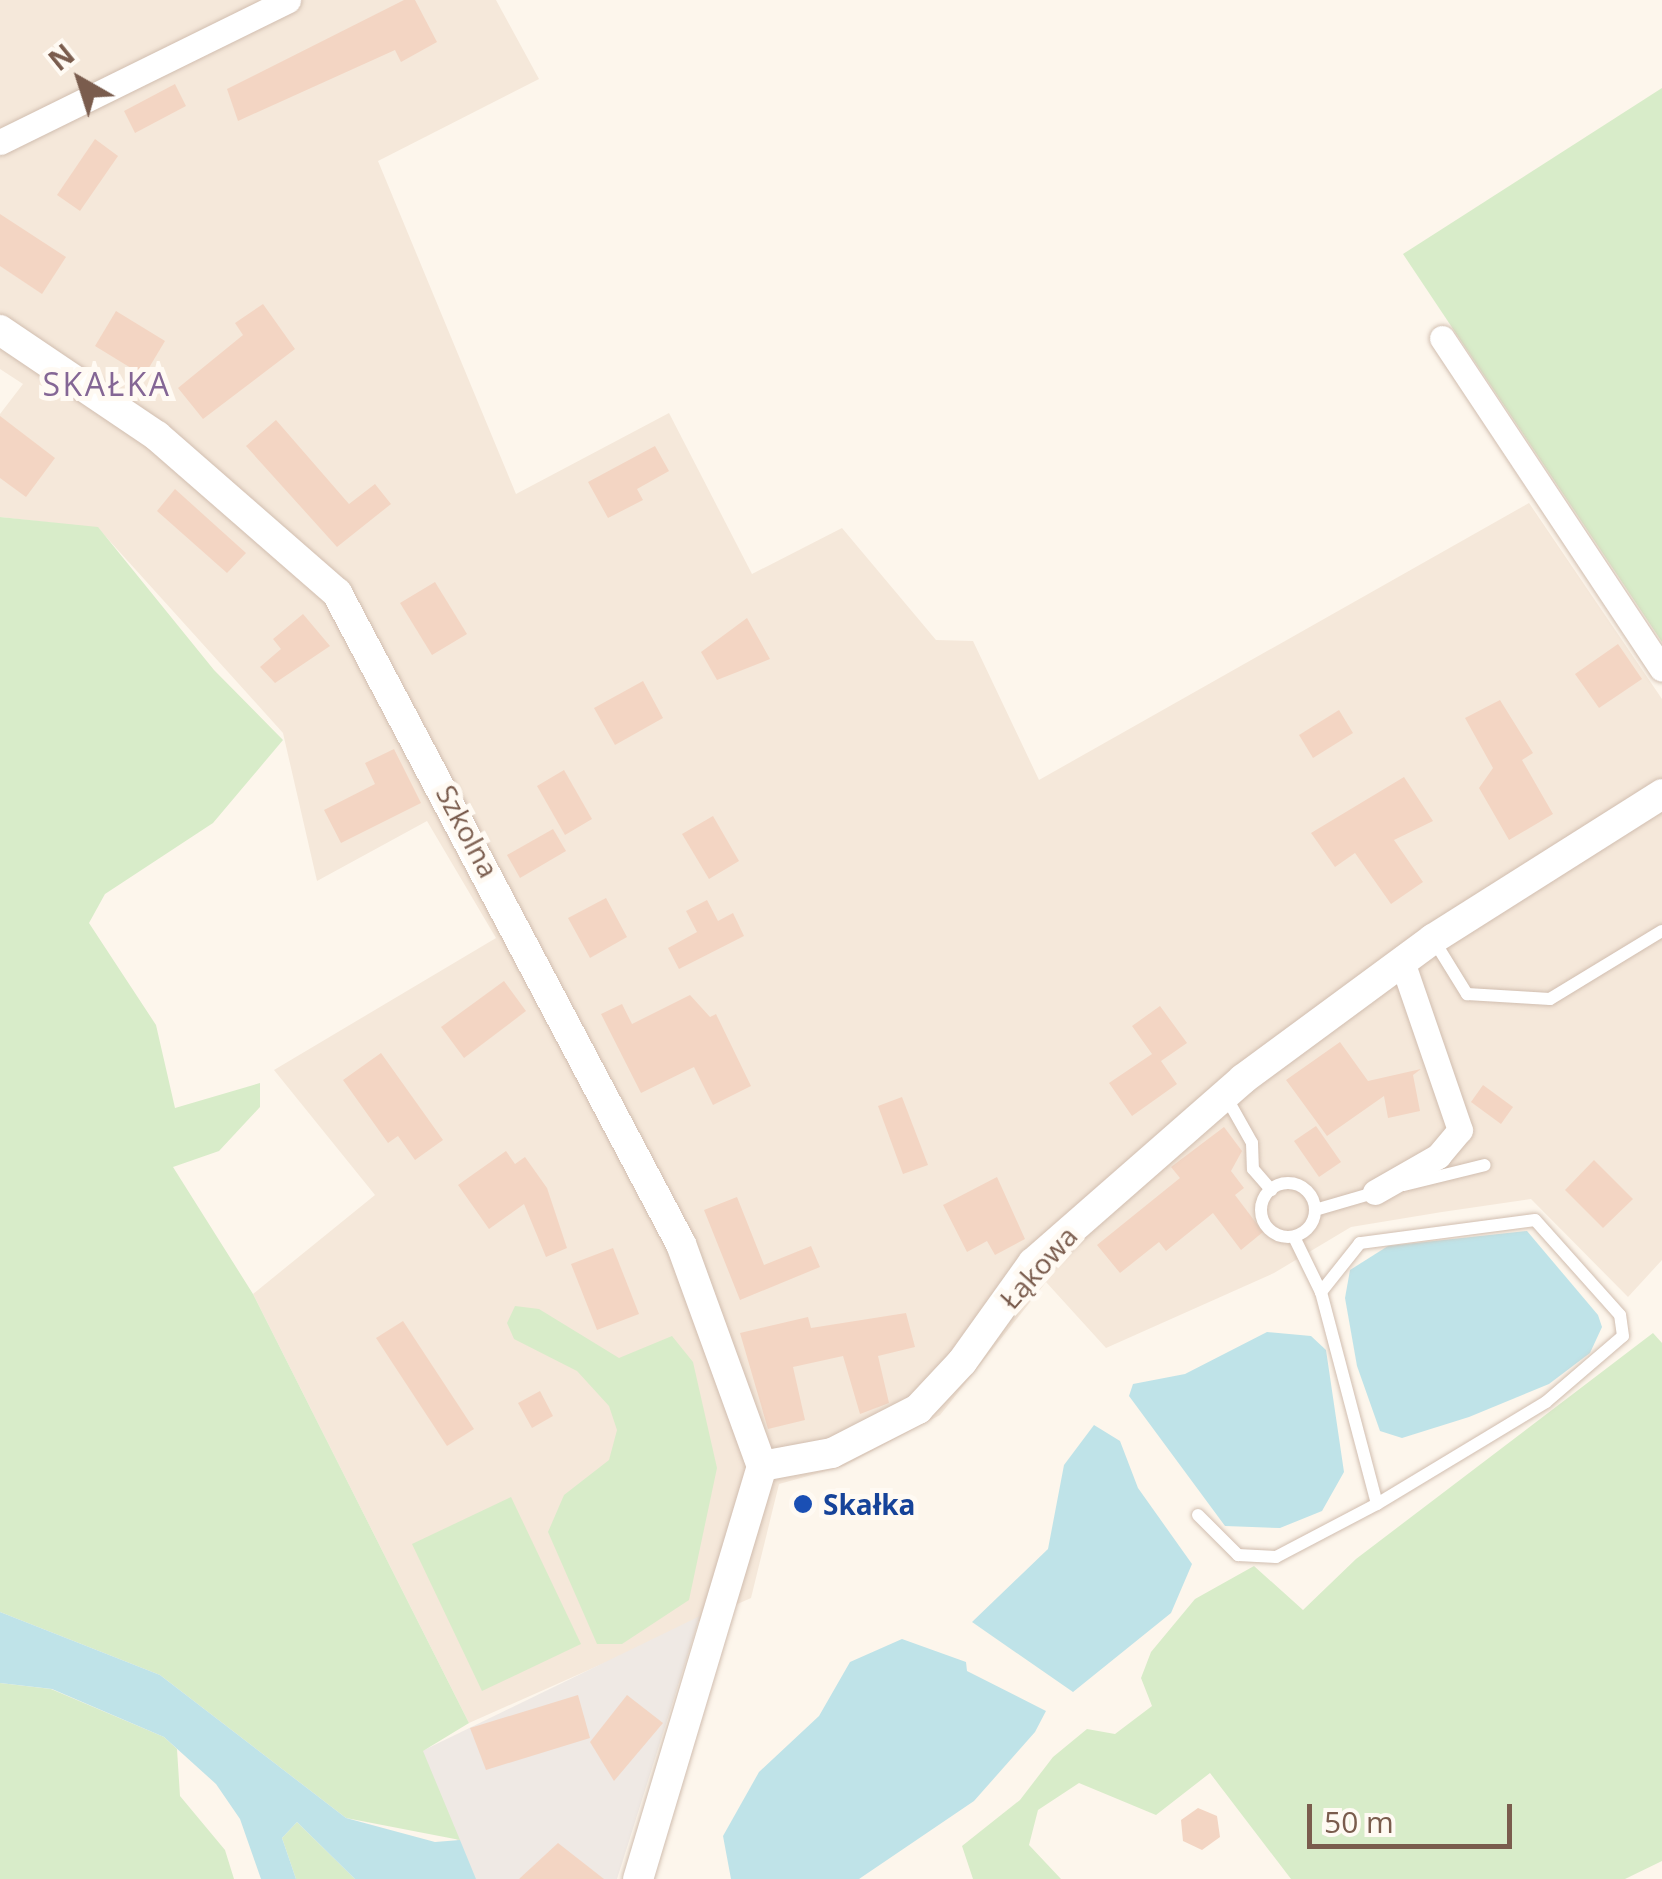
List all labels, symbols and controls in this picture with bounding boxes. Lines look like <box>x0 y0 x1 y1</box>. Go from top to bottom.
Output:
north arrow <box>30 30 130 130</box>
text: N <box>40 35 82 79</box>
district label: SKAŁKA <box>43 365 171 403</box>
street label: Szkolna <box>430 779 506 883</box>
street label: Łąkowa <box>992 1219 1084 1315</box>
place label: Skałka <box>823 1487 916 1521</box>
marker: Skałka <box>792 1493 814 1515</box>
scale bar <box>1312 1784 1517 1846</box>
text: 50 m <box>1324 1801 1394 1842</box>

